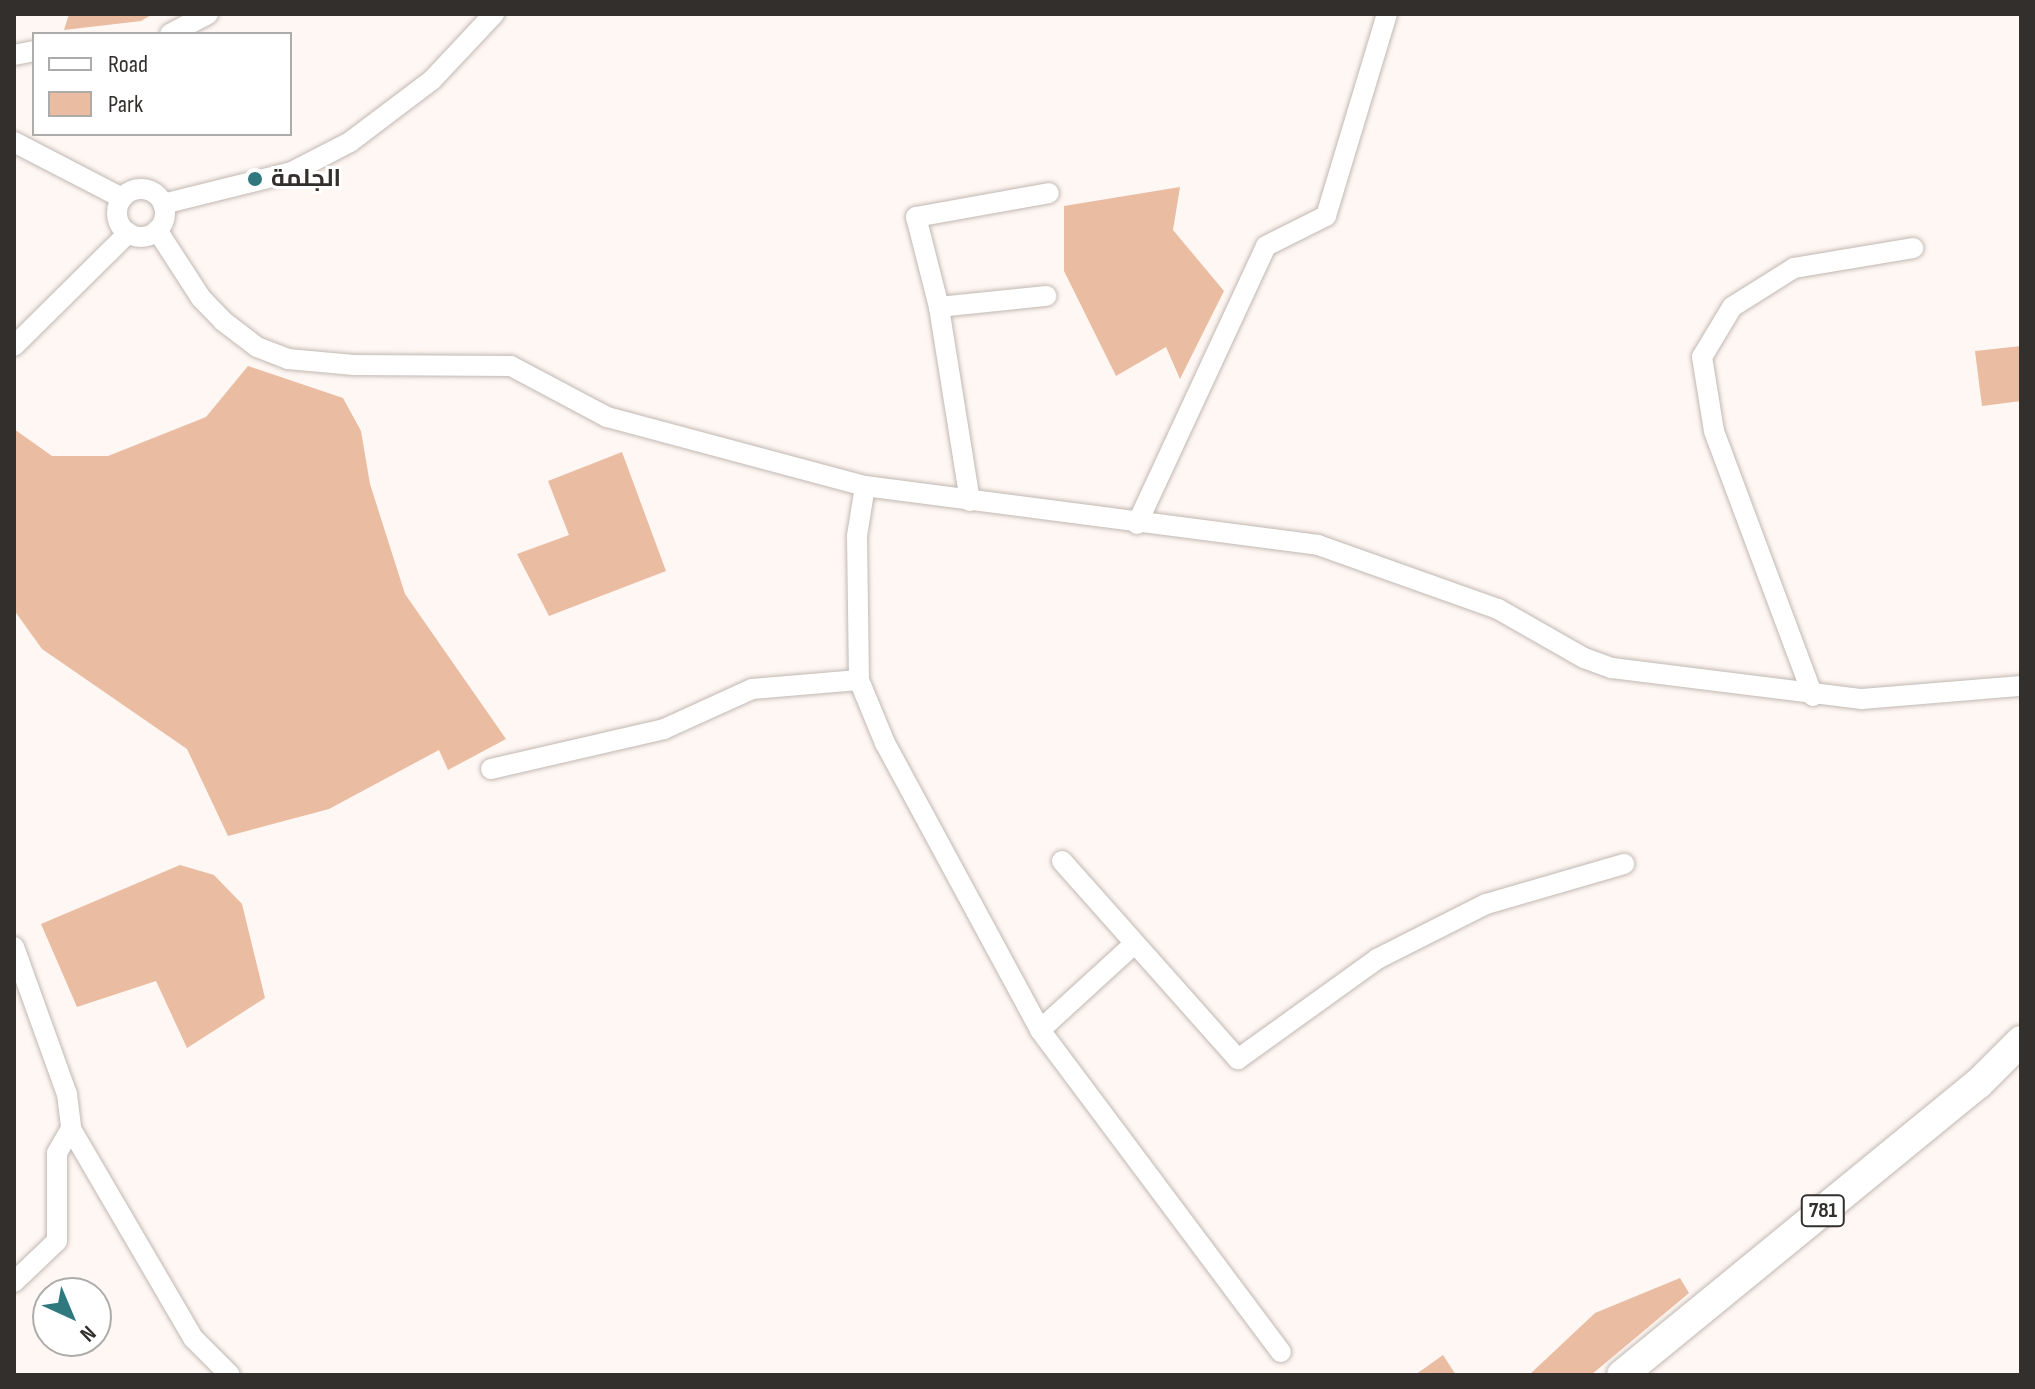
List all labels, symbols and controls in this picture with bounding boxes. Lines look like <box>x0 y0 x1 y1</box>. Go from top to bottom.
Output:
legend <box>32 32 292 136</box>
text: Road <box>108 50 148 79</box>
text: Park <box>108 90 143 119</box>
place label: الجلمة <box>271 165 341 193</box>
marker: الجلمة <box>246 170 264 188</box>
road number: 781 <box>1799 1193 1847 1229</box>
north arrow <box>32 1277 112 1357</box>
text: N <box>74 1319 101 1347</box>

